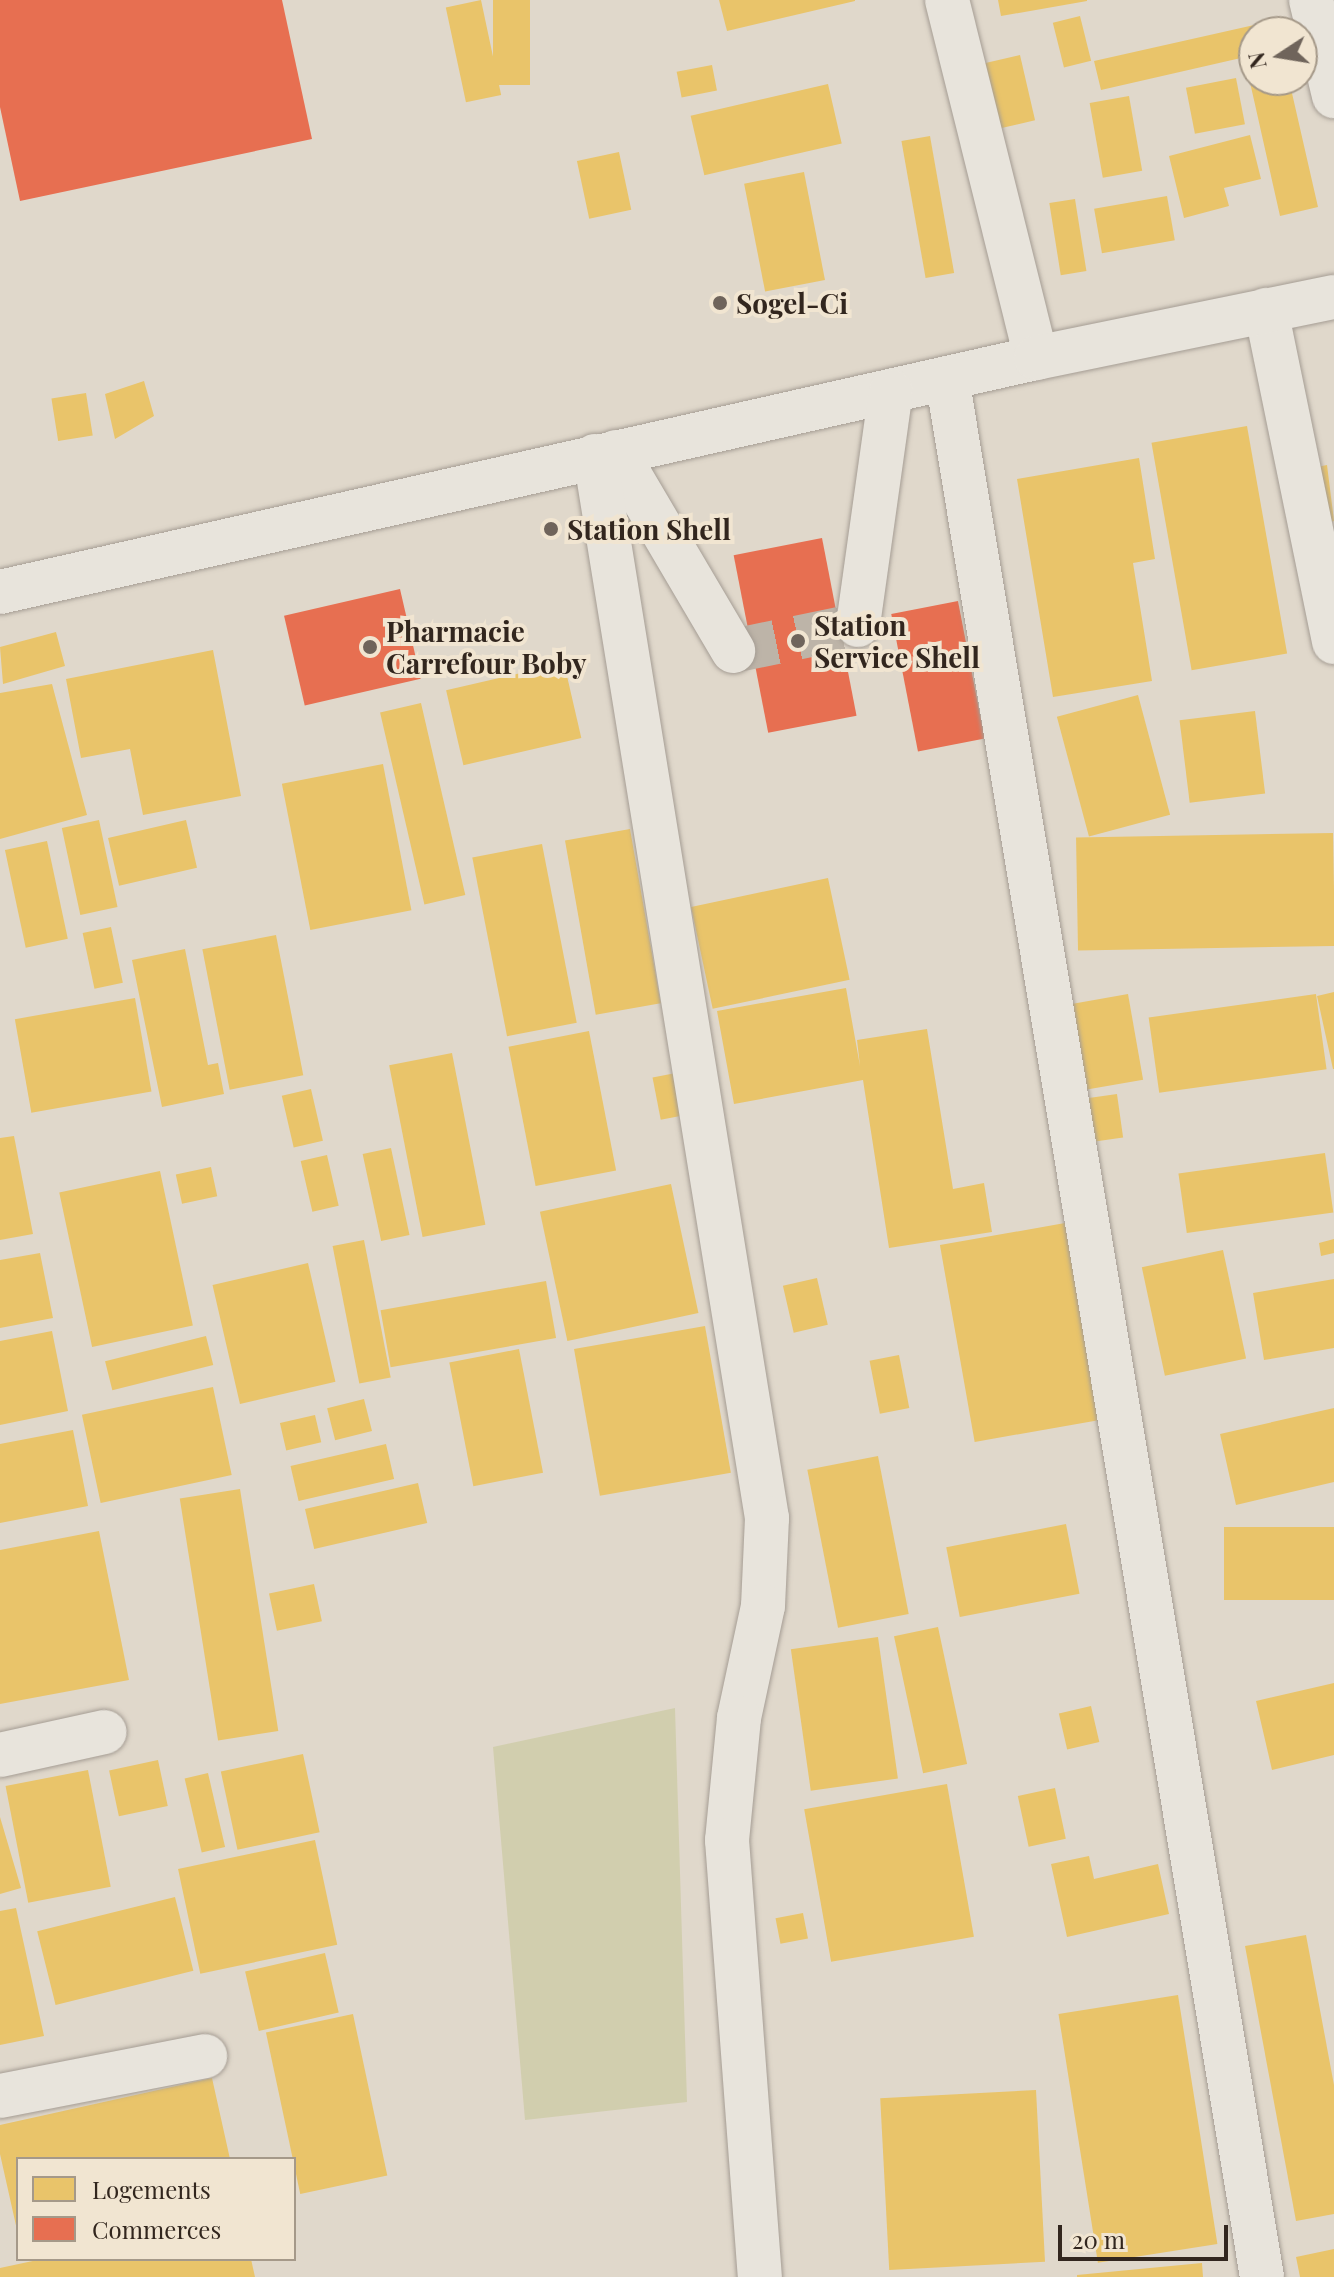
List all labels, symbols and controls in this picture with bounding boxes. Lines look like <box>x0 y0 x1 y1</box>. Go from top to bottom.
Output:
north arrow <box>1238 16 1318 96</box>
text: N <box>1240 50 1273 71</box>
place label: Sogel-Ci <box>736 286 848 320</box>
marker: Sogel-Ci <box>711 294 729 312</box>
place label: Station Shell <box>567 512 731 546</box>
marker: Station Shell <box>542 520 560 538</box>
place label: Station Service Shell <box>814 608 980 674</box>
place label: Pharmacie Carrefour Boby <box>386 614 587 680</box>
marker: Station Service Shell <box>789 632 807 650</box>
marker: Pharmacie Carrefour Boby <box>361 638 379 656</box>
legend <box>16 2157 296 2261</box>
text: Logements <box>92 2173 211 2205</box>
scale bar <box>1062 2209 1232 2259</box>
text: Commerces <box>92 2213 221 2245</box>
text: 20 m <box>1072 2223 1125 2255</box>

